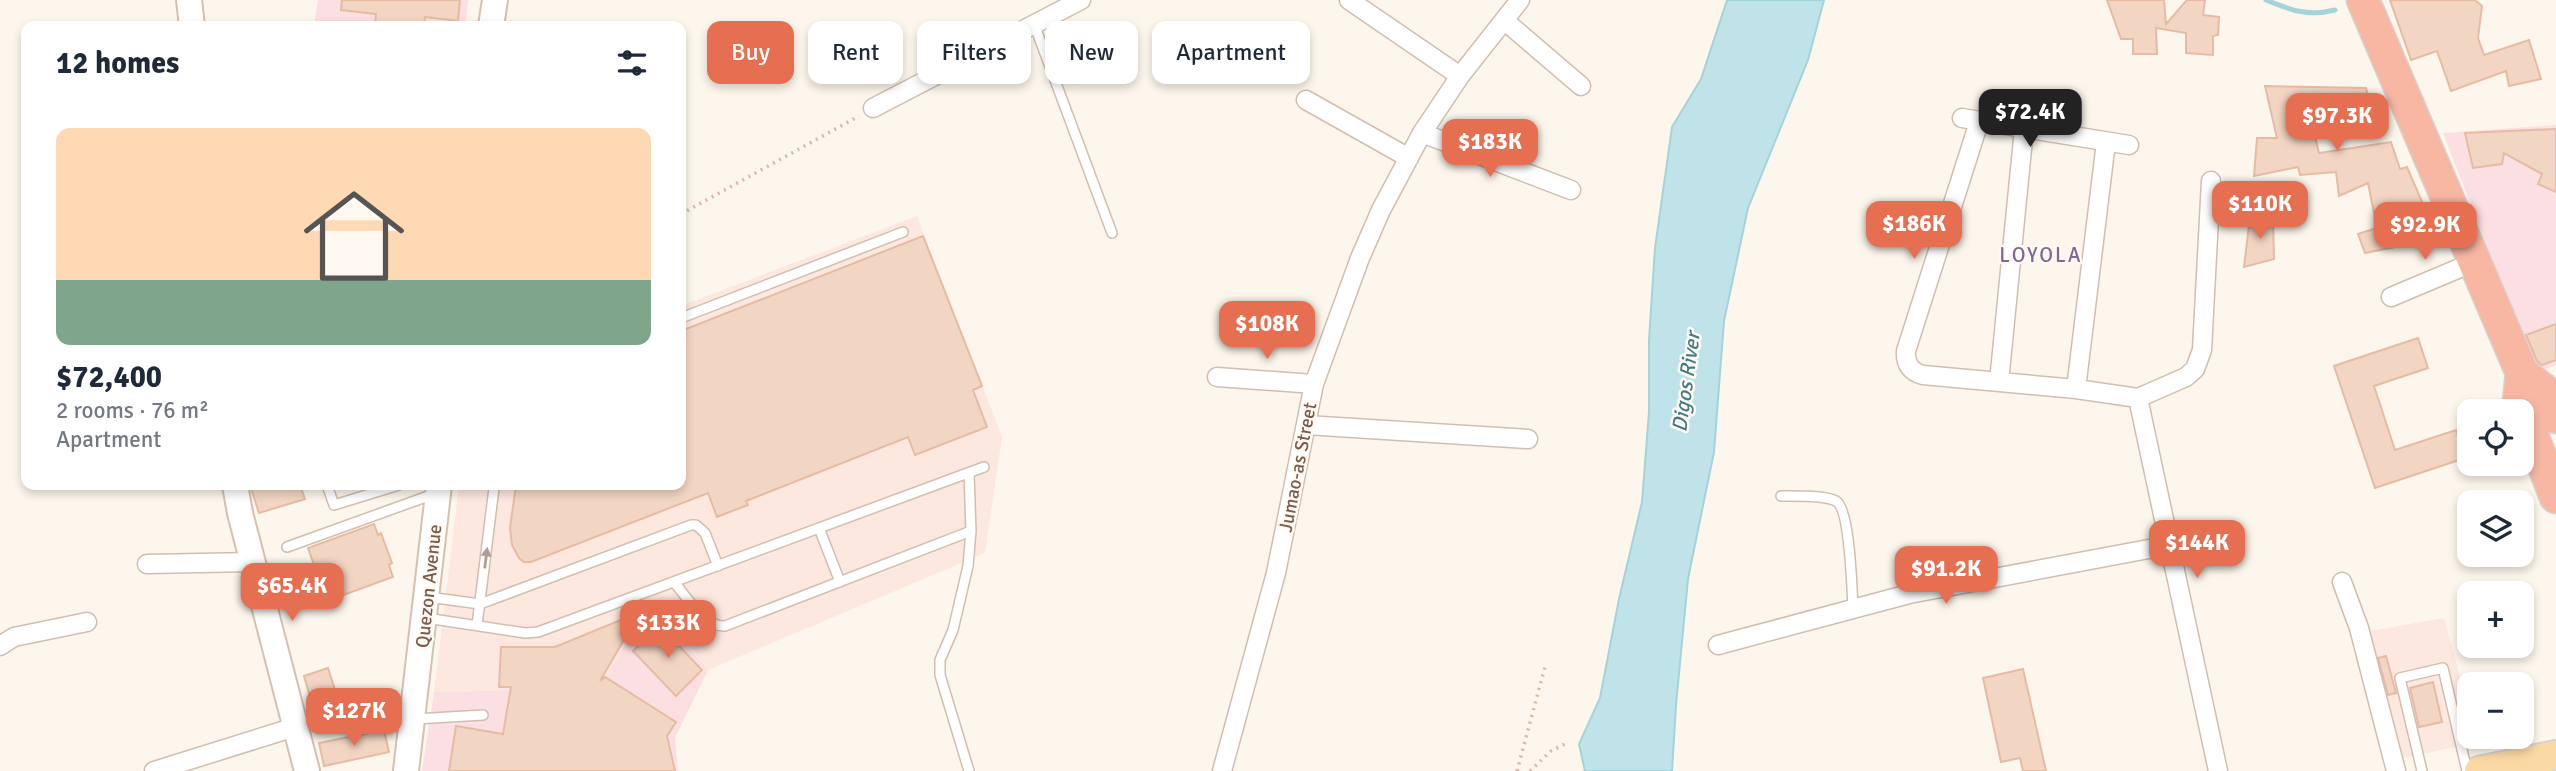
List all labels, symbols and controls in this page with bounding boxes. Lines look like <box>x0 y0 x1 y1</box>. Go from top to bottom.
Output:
chip: Buy <box>707 21 794 84</box>
chip: Rent <box>808 21 903 84</box>
chip: Filters <box>917 21 1031 84</box>
chip: New <box>1045 21 1138 84</box>
chip: Apartment <box>1152 21 1310 84</box>
icon: filters <box>613 44 651 82</box>
text: 12 homes <box>56 45 179 82</box>
pin: $72.4K <box>1973 90 2087 149</box>
pin: $97.3K <box>2280 94 2394 153</box>
text: $72.4K <box>1995 97 2065 126</box>
text: $97.3K <box>2302 101 2372 130</box>
pin: $183K <box>1441 120 1539 179</box>
text: $183K <box>1458 127 1522 156</box>
icon: home <box>291 173 417 299</box>
pin: $110K <box>2211 182 2309 241</box>
text: $110K <box>2228 189 2292 218</box>
pin: $186K <box>1865 202 1963 261</box>
pin: $92.9K <box>2368 202 2482 262</box>
text: $186K <box>1882 209 1946 238</box>
text: $92.9K <box>2390 210 2460 239</box>
district label: LOYOLA <box>1999 242 2083 268</box>
pin: $108K <box>1218 302 1316 361</box>
text: $108K <box>1235 309 1299 338</box>
water label: Digos River <box>1666 327 1706 434</box>
text: $72,400 <box>56 359 162 396</box>
text: 2 rooms · 76 m² <box>56 396 209 425</box>
map controls <box>2457 399 2534 749</box>
button: locate <box>2457 399 2534 476</box>
street label: Jumao-as Street <box>1274 400 1322 534</box>
text: Apartment <box>56 425 161 454</box>
button: layers <box>2457 490 2534 567</box>
pin: $144K <box>2148 520 2246 580</box>
street label: Quezon Avenue <box>411 523 447 649</box>
text: $144K <box>2165 528 2229 557</box>
one-way arrow <box>480 546 491 568</box>
pin: $91.2K <box>1889 546 2003 606</box>
text: $91.2K <box>1911 554 1981 583</box>
pin: $65.4K <box>235 564 349 623</box>
text: $65.4K <box>257 571 327 600</box>
button: + <box>2457 581 2534 658</box>
pin: $133K <box>619 600 717 660</box>
text: $133K <box>636 608 700 637</box>
button: − <box>2457 672 2534 749</box>
pin: $127K <box>305 688 403 748</box>
text: $127K <box>322 696 386 725</box>

